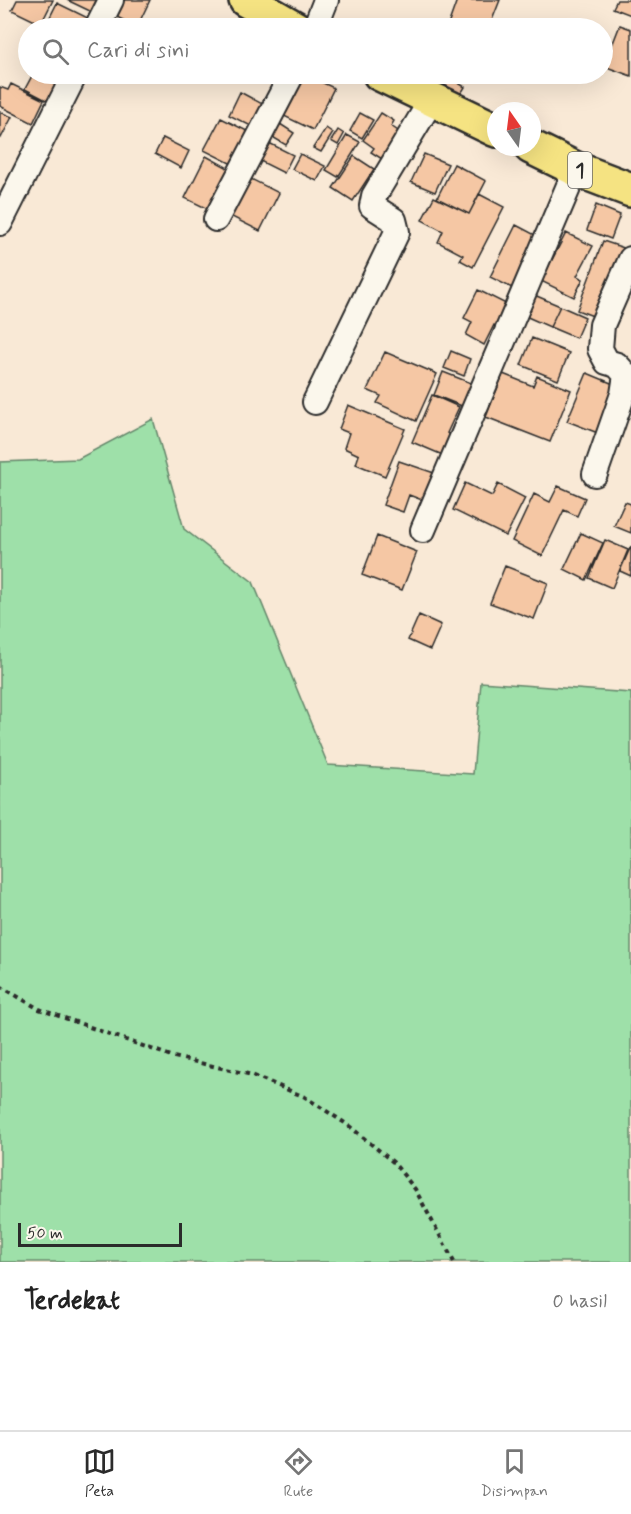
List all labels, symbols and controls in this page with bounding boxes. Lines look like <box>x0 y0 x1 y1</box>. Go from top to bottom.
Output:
search box <box>18 18 613 84</box>
icon: search <box>39 35 72 68</box>
text: Cari di sini <box>87 37 189 65</box>
north arrow <box>487 102 541 156</box>
road number: 1 <box>568 152 592 188</box>
scale bar <box>18 1220 182 1248</box>
text: 50 m <box>27 1223 63 1244</box>
text: Terdekat <box>24 1284 120 1318</box>
text: 0 hasil <box>553 1288 607 1315</box>
tab: Peta <box>83 1445 116 1502</box>
tab: Rute <box>282 1445 315 1502</box>
tab: Disimpan <box>481 1445 548 1502</box>

